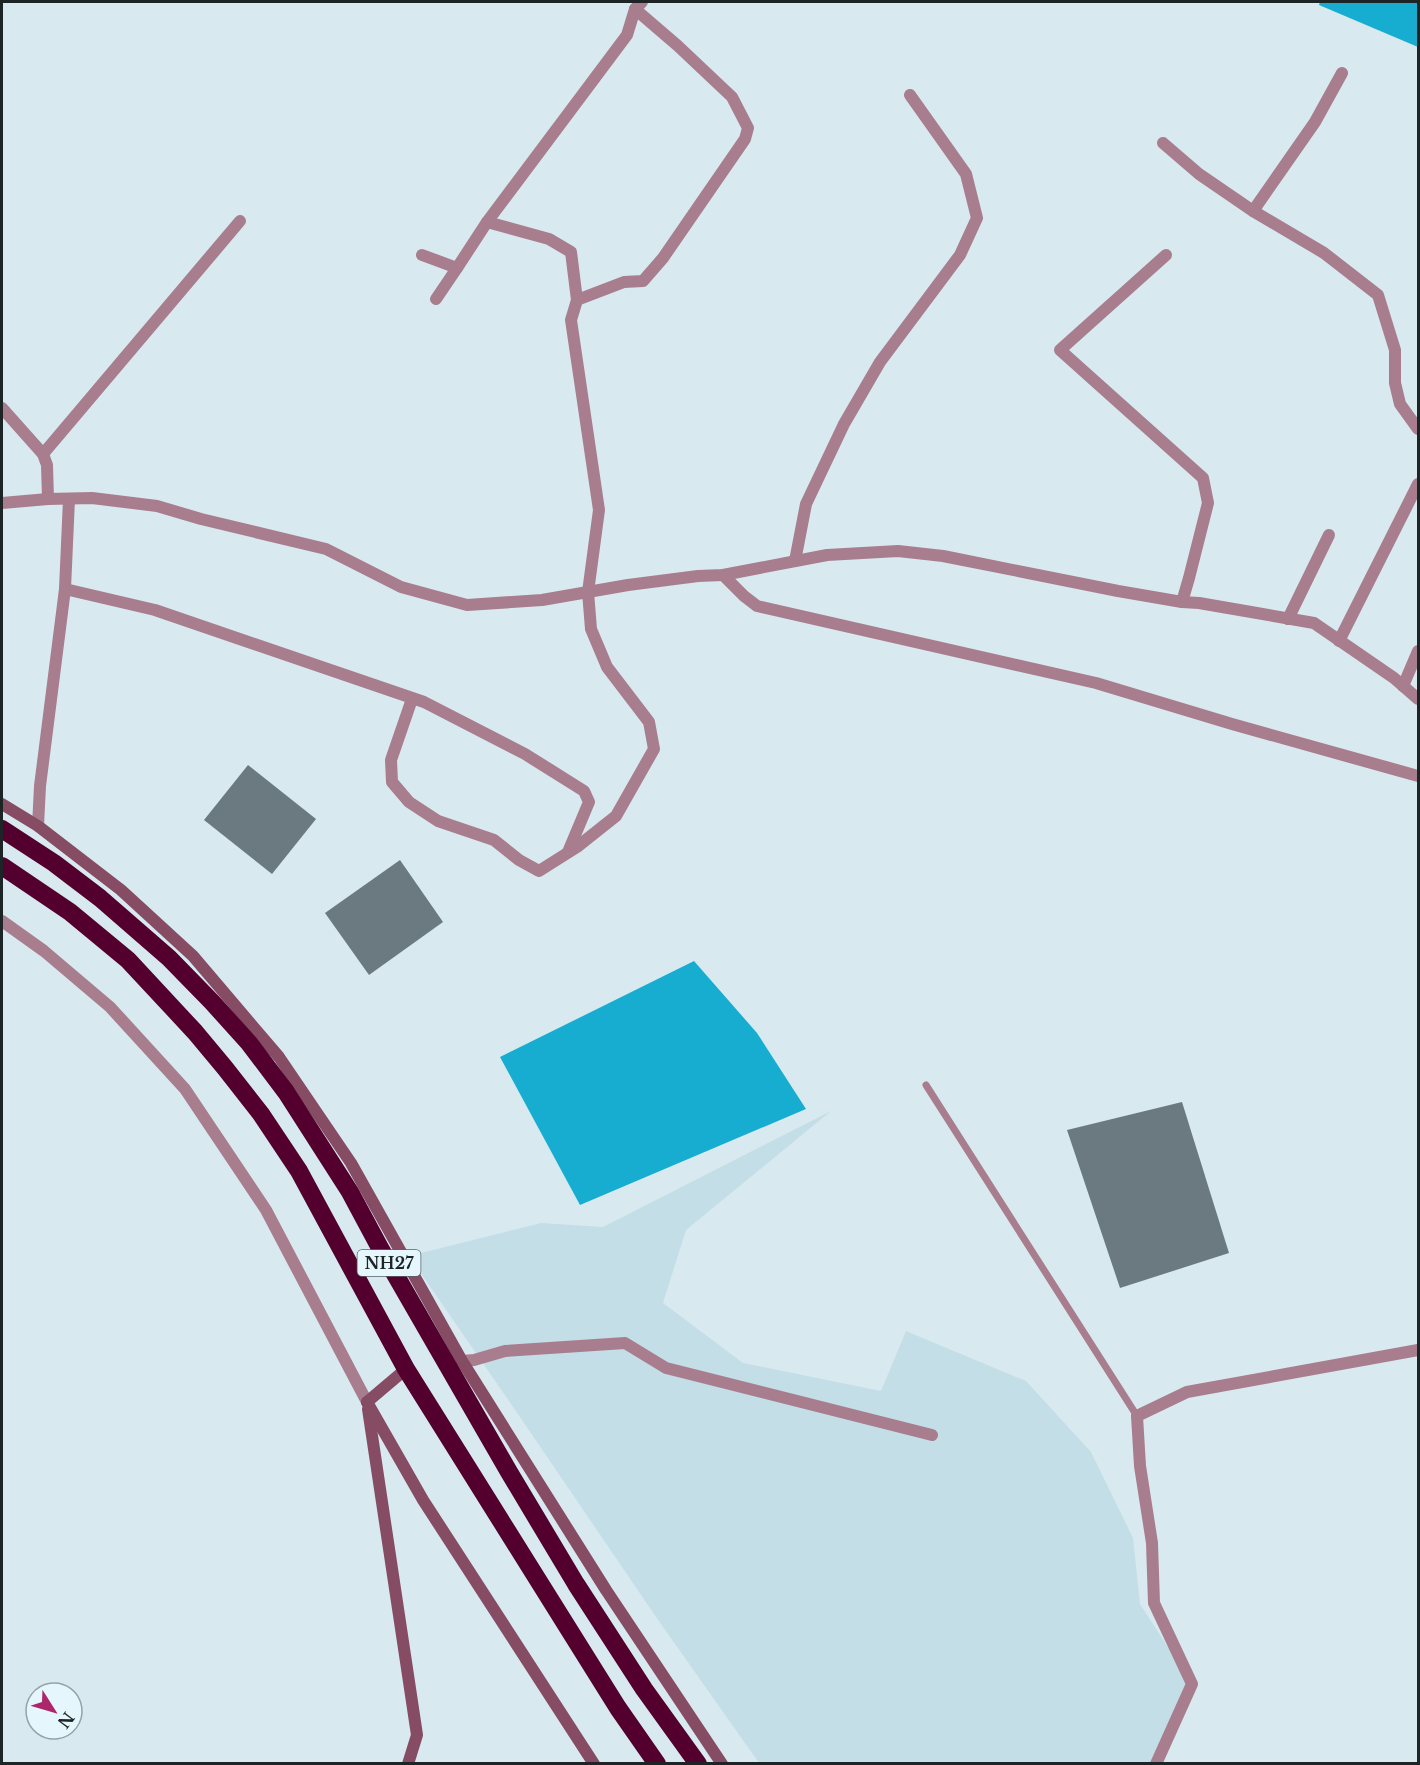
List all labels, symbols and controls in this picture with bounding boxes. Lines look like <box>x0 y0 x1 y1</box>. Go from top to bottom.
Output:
road number: NH27 <box>358 1250 420 1276</box>
north arrow <box>24 1681 84 1741</box>
text: N <box>53 1708 78 1732</box>

